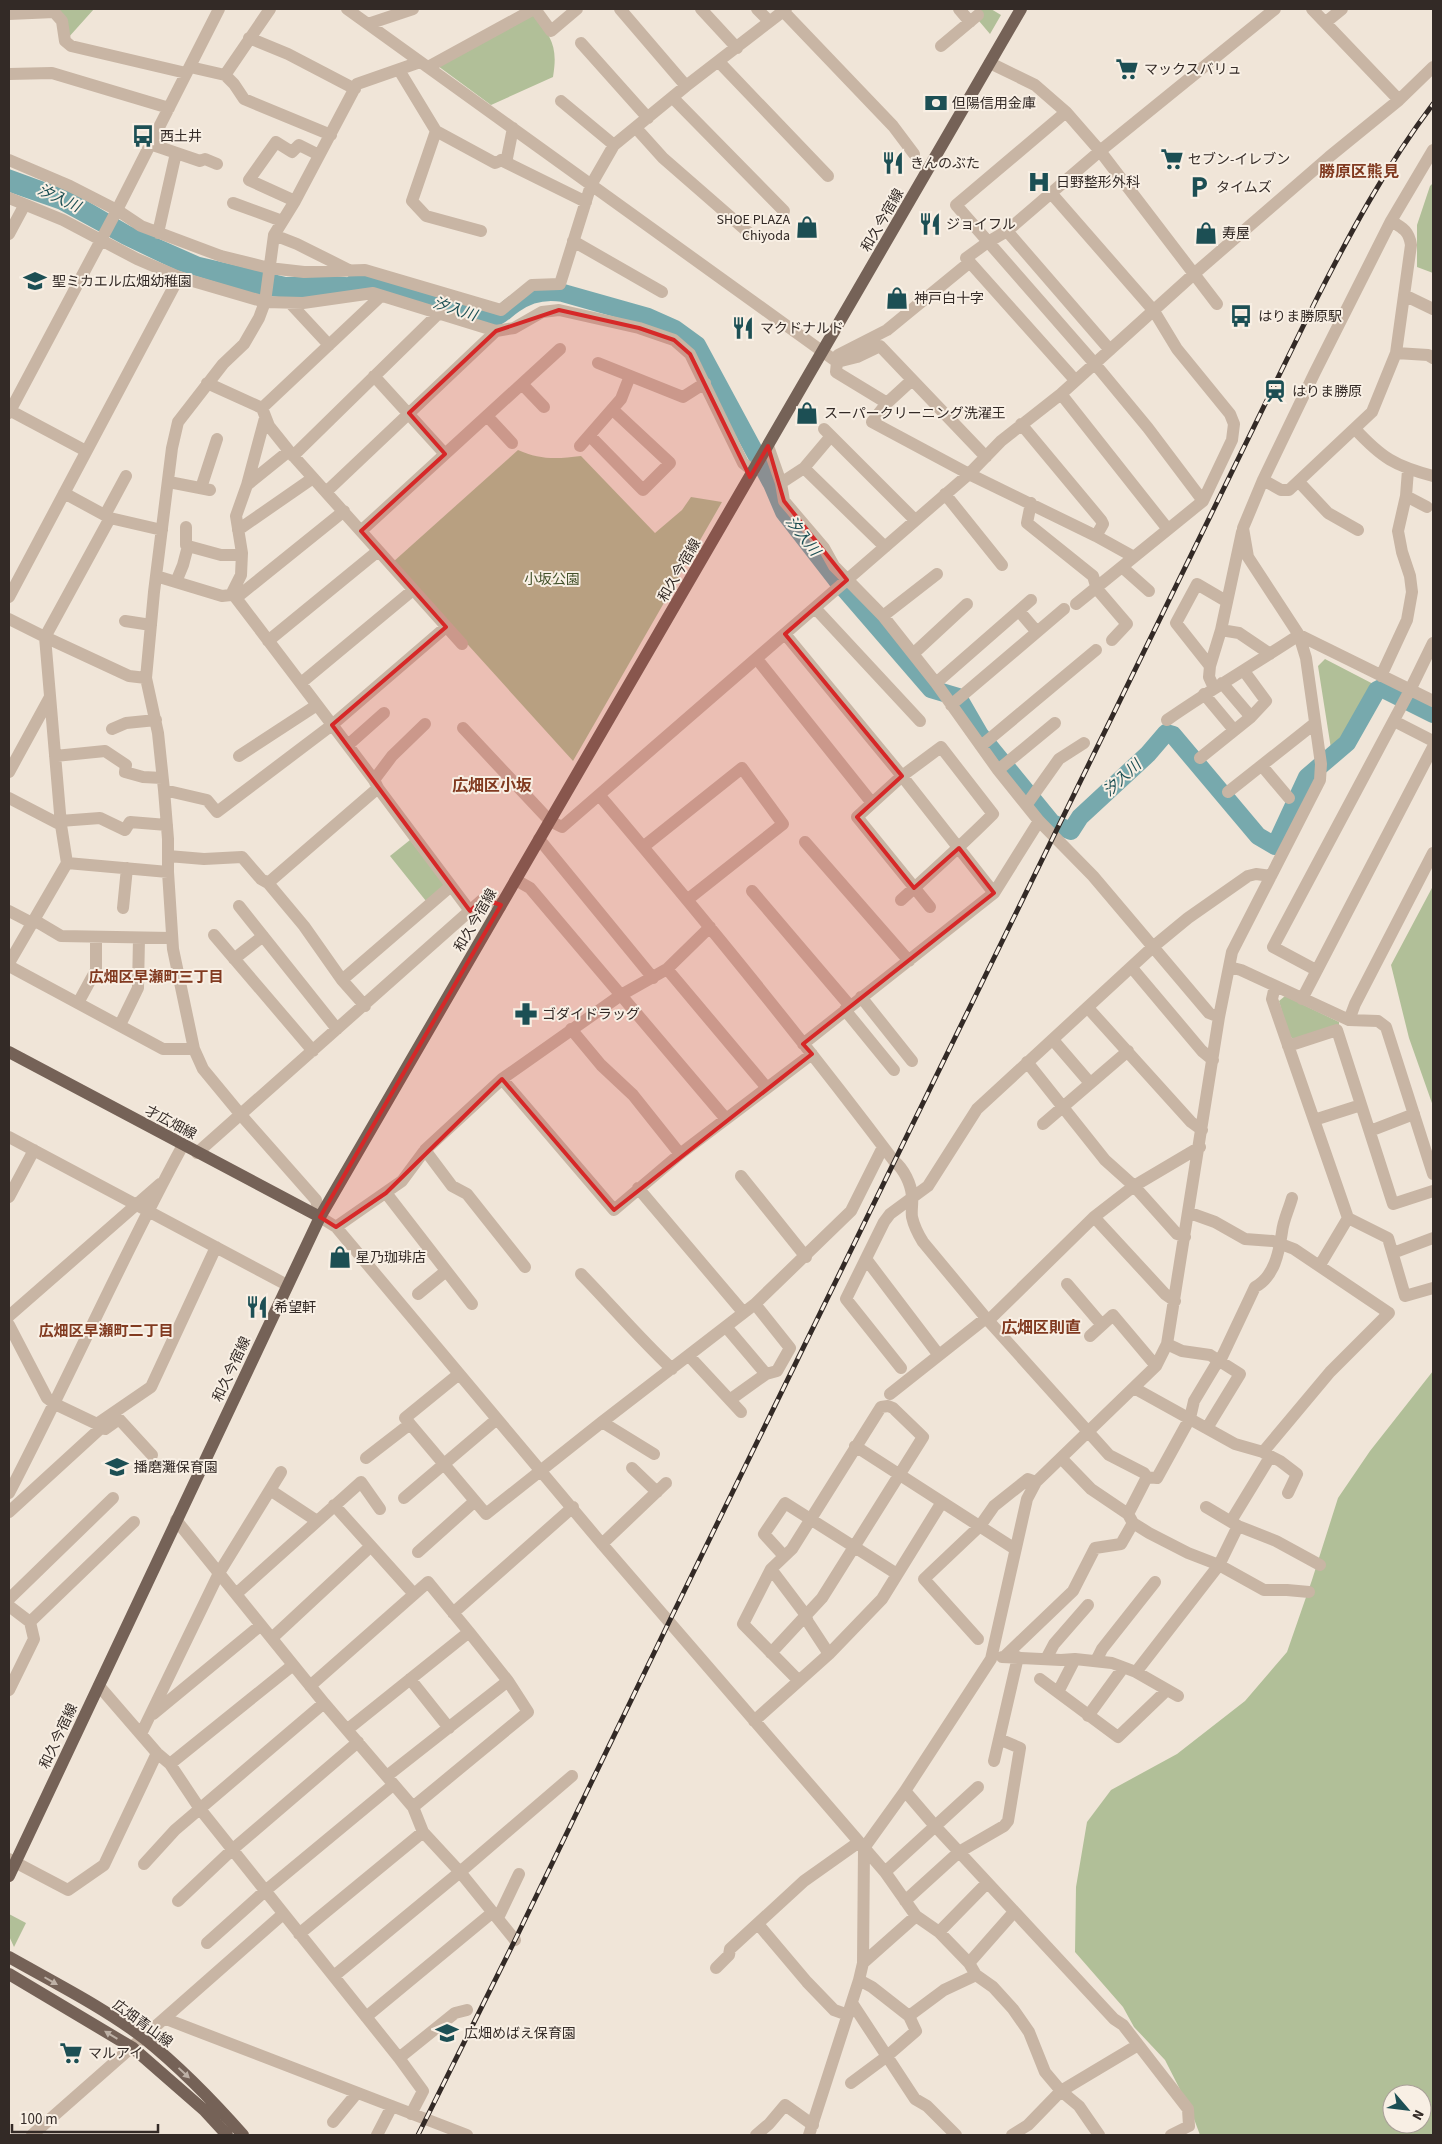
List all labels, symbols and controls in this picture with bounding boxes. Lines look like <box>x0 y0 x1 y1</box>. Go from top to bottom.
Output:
supermarket icon: マックスバリュ <box>1114 56 1140 82</box>
place label: マックスバリュ <box>1144 60 1242 80</box>
bank icon: 但陽信用金庫 <box>923 90 949 116</box>
place label: 但陽信用金庫 <box>952 94 1036 114</box>
bus stop icon: 西土井 <box>130 123 156 149</box>
place label: 西土井 <box>160 127 202 147</box>
supermarket icon: セブン-イレブン <box>1159 146 1185 172</box>
restaurant icon: きんのぶた <box>880 150 906 176</box>
place label: セブン-イレブン <box>1188 150 1290 170</box>
place label: きんのぶた <box>910 154 980 174</box>
district label: 勝原区熊見 <box>1319 161 1399 183</box>
hospital icon: 日野整形外科 <box>1026 169 1052 195</box>
place label: 日野整形外科 <box>1056 173 1140 193</box>
parking icon: タイムズ <box>1186 174 1212 200</box>
place label: タイムズ <box>1216 178 1272 198</box>
water label: 汐入川 <box>34 179 85 218</box>
street label: 和久今宿線 <box>857 185 909 256</box>
place label: SHOE PLAZA Chiyoda <box>717 210 790 246</box>
restaurant icon: ジョイフル <box>917 211 943 237</box>
shop icon: SHOE PLAZA Chiyoda <box>794 214 820 240</box>
place label: ジョイフル <box>946 215 1016 235</box>
shop icon: 寿屋 <box>1193 220 1219 246</box>
place label: 寿屋 <box>1222 224 1250 244</box>
school or university icon: 聖ミカエル広畑幼稚園 <box>22 268 48 294</box>
place label: 聖ミカエル広畑幼稚園 <box>52 272 192 292</box>
shop icon: 神戸白十字 <box>884 285 910 311</box>
place label: 神戸白十字 <box>914 289 984 309</box>
water label: 汐入川 <box>430 293 481 327</box>
bus stop icon: はりま勝原駅 <box>1228 303 1254 329</box>
place label: はりま勝原駅 <box>1258 307 1342 327</box>
restaurant icon: マクドナルド <box>730 315 756 341</box>
place label: マクドナルド <box>760 319 844 339</box>
station icon: はりま勝原 <box>1262 378 1288 404</box>
place label: はりま勝原 <box>1292 382 1362 402</box>
shop icon: スーパークリーニング洗濯王 <box>794 400 820 426</box>
place label: スーパークリーニング洗濯王 <box>824 404 1006 424</box>
water label: 汐入川 <box>780 512 826 562</box>
street label: 和久今宿線 <box>654 535 706 606</box>
park label: 小坂公園 <box>524 570 580 590</box>
water label: 汐入川 <box>1099 754 1147 801</box>
district label: 広畑区小坂 <box>452 775 532 797</box>
street label: 和久今宿線 <box>450 885 502 956</box>
district label: 広畑区早瀬町三丁目 <box>88 967 224 988</box>
pharmacy icon: ゴダイドラッグ <box>513 1001 539 1027</box>
place label: ゴダイドラッグ <box>542 1005 640 1025</box>
street label: 才広畑線 <box>141 1101 200 1145</box>
shop icon: 星乃珈琲店 <box>327 1244 353 1270</box>
place label: 星乃珈琲店 <box>356 1248 426 1268</box>
restaurant icon: 希望軒 <box>244 1294 270 1320</box>
place label: 希望軒 <box>274 1298 316 1318</box>
district label: 広畑区則直 <box>1001 1317 1081 1339</box>
district label: 広畑区早瀬町二丁目 <box>38 1321 174 1342</box>
street label: 和久今宿線 <box>208 1333 256 1405</box>
school or university icon: 播磨灘保育園 <box>104 1454 130 1480</box>
place label: 播磨灘保育園 <box>134 1458 218 1478</box>
street label: 和久今宿線 <box>35 1700 83 1772</box>
one-way arrow <box>43 1977 58 1985</box>
street label: 広畑青山線 <box>108 1995 177 2052</box>
school or university icon: 広畑めばえ保育園 <box>434 2020 460 2046</box>
place label: 広畑めばえ保育園 <box>464 2024 576 2044</box>
one-way arrow <box>105 2031 118 2040</box>
supermarket icon: マルアイ <box>58 2040 84 2066</box>
place label: マルアイ <box>88 2044 143 2064</box>
one-way arrow <box>178 2067 190 2079</box>
north arrow <box>1382 2084 1432 2134</box>
scale bar <box>12 2102 159 2134</box>
text: N <box>1407 2106 1429 2123</box>
text: 100 m <box>20 2109 58 2130</box>

